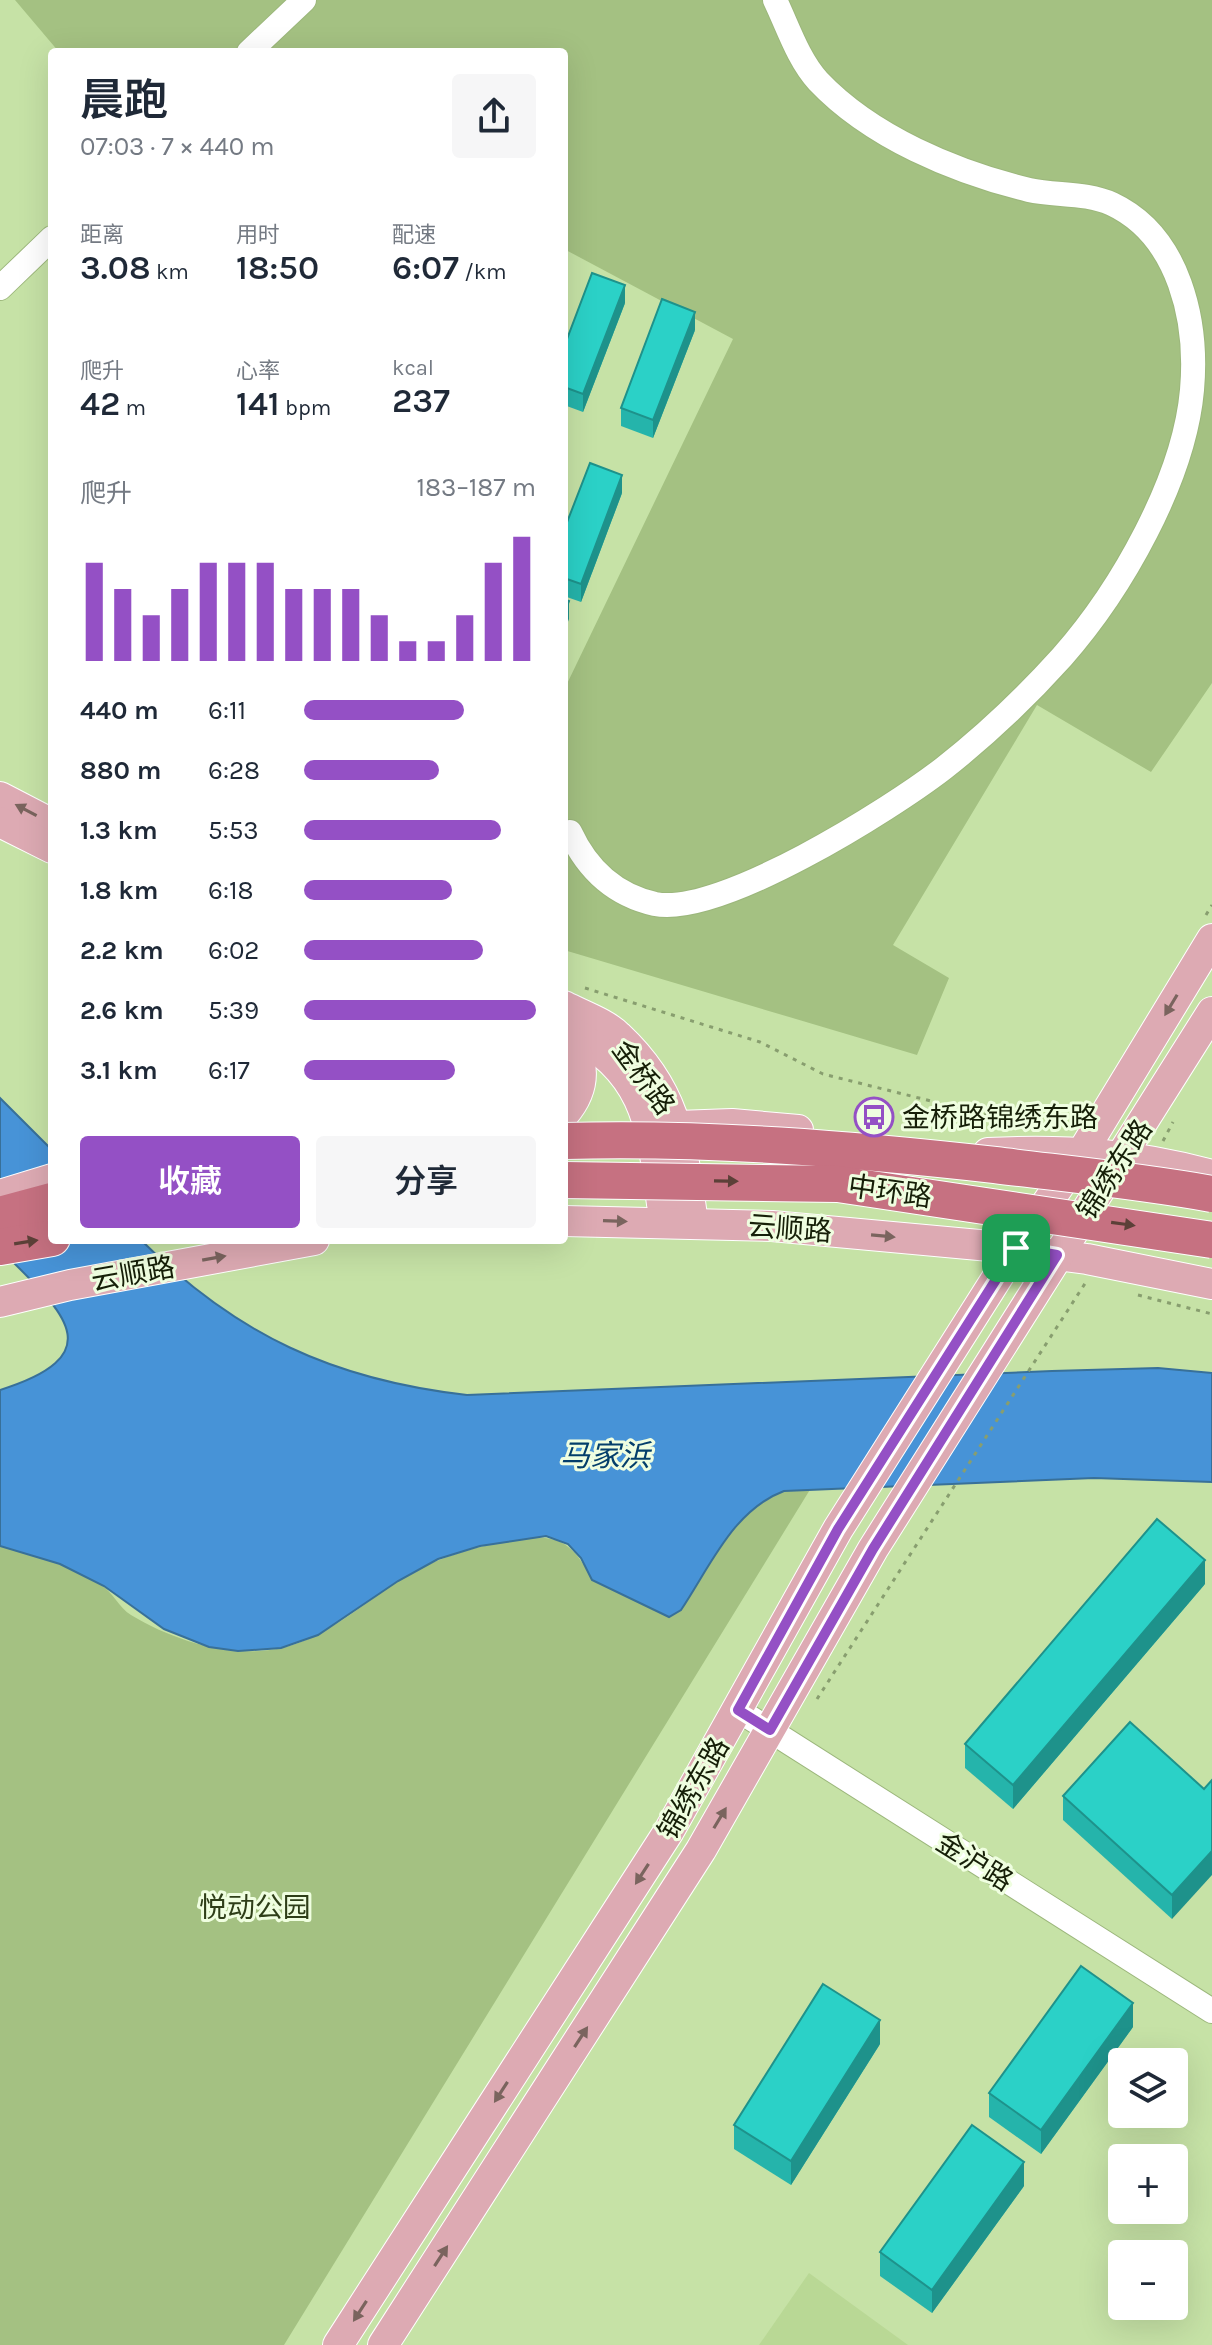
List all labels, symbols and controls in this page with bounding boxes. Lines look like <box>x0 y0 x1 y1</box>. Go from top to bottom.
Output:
button: share <box>452 74 536 158</box>
text: 晨跑 <box>80 75 168 126</box>
text: 07:03 · 7 × 440 m <box>80 131 275 162</box>
text: 距离 <box>80 222 124 248</box>
text: 用时 <box>236 222 280 248</box>
text: 配速 <box>392 222 436 248</box>
text: 3.08 <box>80 248 151 288</box>
text: 18:50 <box>236 248 319 288</box>
text: 6:07 <box>392 248 459 288</box>
text: km <box>151 259 189 285</box>
text: /km <box>459 259 507 285</box>
text: kcal <box>392 355 434 381</box>
text: 爬升 <box>80 358 124 384</box>
text: 心率 <box>236 358 280 384</box>
text: 237 <box>392 381 450 421</box>
text: 42 <box>80 384 120 424</box>
text: 141 <box>236 384 280 424</box>
text: m <box>120 395 146 421</box>
text: bpm <box>280 395 331 421</box>
text: 183–187 m <box>417 472 536 503</box>
text: 爬升 <box>80 478 132 509</box>
text: 440 m <box>80 695 159 726</box>
text: 6:11 <box>208 695 246 726</box>
text: 880 m <box>80 755 161 786</box>
text: 6:28 <box>208 755 260 786</box>
one-way arrow <box>15 804 37 818</box>
text: 1.3 km <box>80 815 158 846</box>
text: 5:53 <box>208 815 259 846</box>
text: 1.8 km <box>80 875 158 906</box>
text: 6:18 <box>208 875 253 906</box>
text: 2.2 km <box>80 935 164 966</box>
text: 6:02 <box>208 935 259 966</box>
one-way arrow <box>1165 994 1179 1016</box>
text: 2.6 km <box>80 995 164 1026</box>
text: 5:39 <box>208 995 259 1026</box>
street label: 金桥路 <box>606 1034 682 1121</box>
text: 3.1 km <box>80 1055 158 1086</box>
text: 6:17 <box>208 1055 250 1086</box>
bus stop icon: 金桥路锦绣东路 <box>853 1096 895 1138</box>
place label: 金桥路锦绣东路 <box>902 1101 1098 1134</box>
street label: 锦绣东路 <box>1070 1113 1159 1225</box>
button: 收藏 <box>80 1136 300 1228</box>
button: 分享 <box>316 1136 536 1228</box>
street label: 中环路 <box>846 1169 934 1214</box>
one-way arrow <box>714 1175 739 1187</box>
street label: 云顺路 <box>747 1209 833 1248</box>
one-way arrow <box>603 1214 628 1227</box>
pin <box>982 1214 1050 1282</box>
one-way arrow <box>1111 1218 1136 1231</box>
icon: arrive <box>994 1226 1038 1270</box>
one-way arrow <box>871 1229 896 1242</box>
one-way arrow <box>14 1236 39 1248</box>
street label: 云顺路 <box>89 1250 177 1297</box>
one-way arrow <box>201 1252 226 1264</box>
water label: 马家浜 <box>560 1438 653 1474</box>
street label: 锦绣东路 <box>651 1731 736 1845</box>
one-way arrow <box>713 1807 727 1829</box>
street label: 金沪路 <box>930 1825 1019 1898</box>
one-way arrow <box>634 1863 649 1884</box>
park label: 悦动公园 <box>199 1891 311 1924</box>
one-way arrow <box>574 2027 589 2048</box>
map controls <box>1108 2048 1188 2320</box>
button: layers <box>1108 2048 1188 2128</box>
one-way arrow <box>494 2082 509 2103</box>
button: + <box>1108 2144 1188 2224</box>
button: − <box>1108 2240 1188 2320</box>
one-way arrow <box>433 2245 447 2267</box>
one-way arrow <box>354 2300 368 2322</box>

